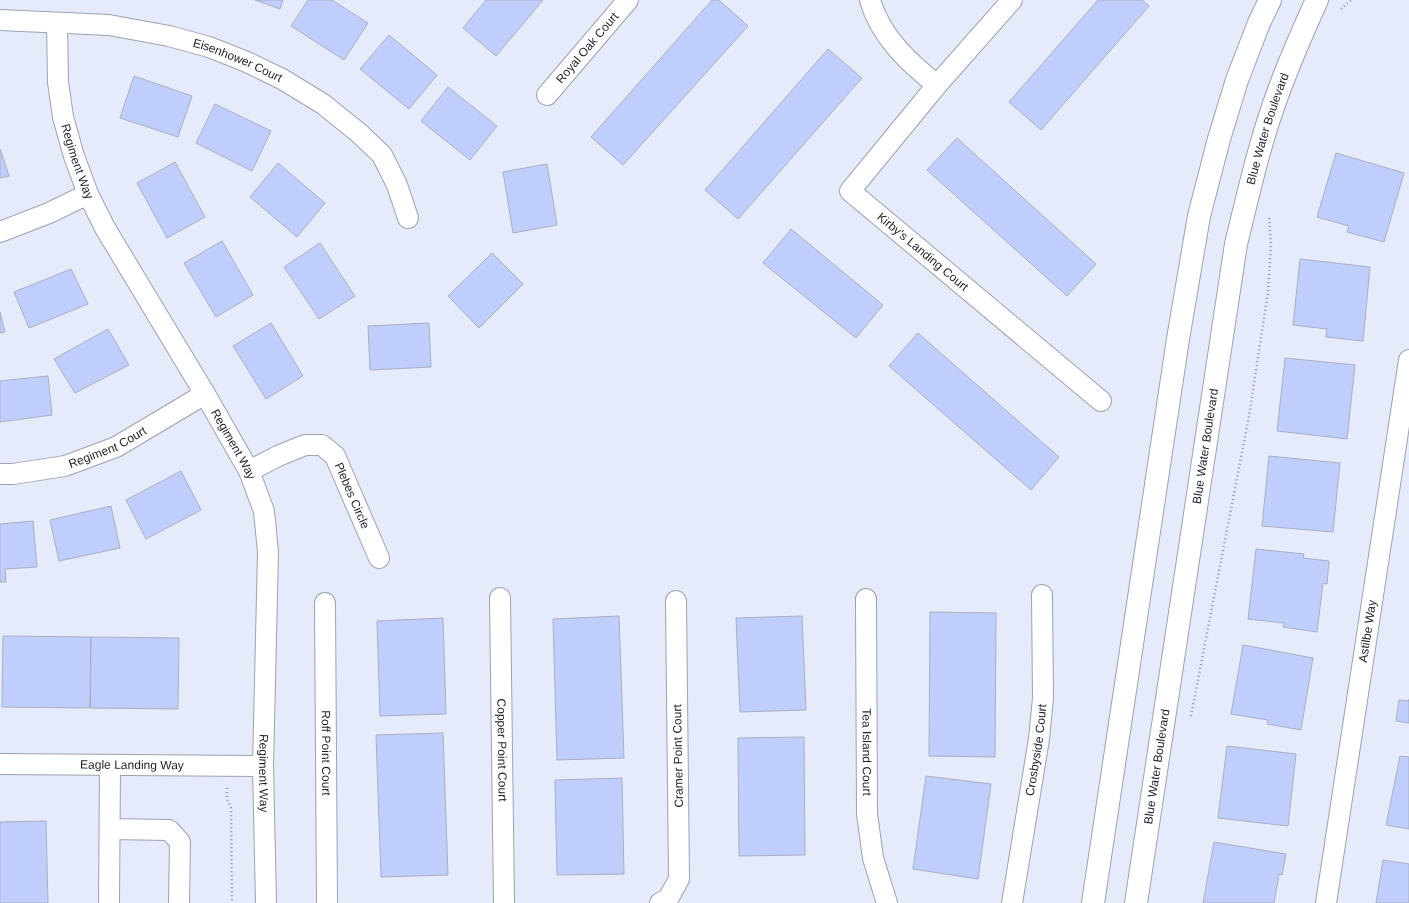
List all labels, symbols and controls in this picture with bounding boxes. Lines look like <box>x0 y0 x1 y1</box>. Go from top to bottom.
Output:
street label: Royal Oak Court <box>553 9 622 86</box>
street label: Eisenhower Court <box>191 36 285 85</box>
street label: Blue Water Boulevard <box>1244 71 1292 186</box>
street label: Regiment Way <box>58 122 96 201</box>
street label: Kirby's Landing Court <box>874 210 972 294</box>
street label: Blue Water Boulevard <box>1190 388 1221 505</box>
street label: Regiment Way <box>208 407 258 481</box>
street label: Regiment Court <box>67 423 149 471</box>
street label: Plebes Circle <box>332 460 373 531</box>
street label: Astilbe Way <box>1356 599 1379 663</box>
street label: Copper Point Court <box>494 698 510 802</box>
street label: Crosbyside Court <box>1023 703 1049 797</box>
street label: Cramer Point Court <box>670 704 686 808</box>
street label: Tea Island Court <box>860 708 874 796</box>
street label: Blue Water Boulevard <box>1141 708 1172 825</box>
street label: Roff Point Court <box>319 710 333 796</box>
street label: Regiment Way <box>256 734 271 812</box>
street label: Eagle Landing Way <box>80 758 184 772</box>

